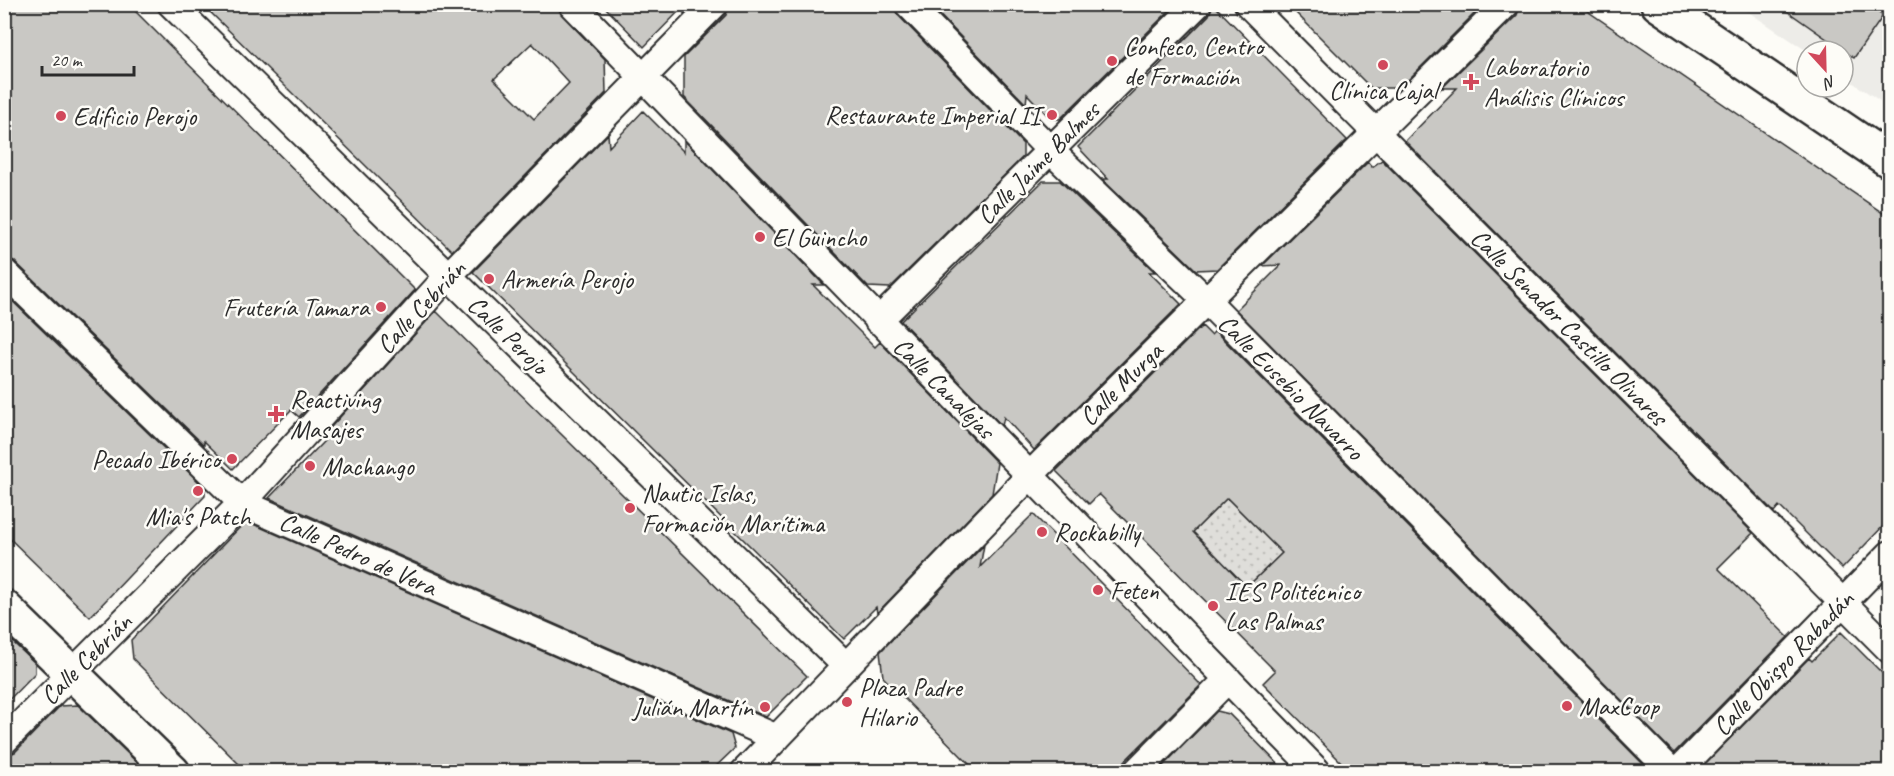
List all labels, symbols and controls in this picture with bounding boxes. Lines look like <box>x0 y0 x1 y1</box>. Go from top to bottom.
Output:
place label: Confeco, Centro de Formación <box>1124 30 1266 93</box>
scale bar <box>42 39 134 77</box>
north arrow <box>1795 39 1855 99</box>
text: 20 m <box>51 49 84 71</box>
place label: Laboratorio Análisis Clínicos <box>1484 51 1626 114</box>
marker: Confeco, Centro de Formación <box>1105 54 1119 68</box>
marker: Clínica Cajal <box>1376 58 1390 72</box>
text: N <box>1819 71 1839 94</box>
marker: Laboratorio Análisis Clínicos <box>1462 73 1480 91</box>
place label: Clínica Cajal <box>1329 74 1442 107</box>
street label: Calle Jaime Balmes <box>969 93 1108 232</box>
place label: Restaurante Imperial II <box>825 99 1046 132</box>
place label: Edificio Perojo <box>73 100 198 133</box>
marker: Restaurante Imperial II <box>1045 108 1059 122</box>
marker: Edificio Perojo <box>54 109 68 123</box>
place label: El Guincho <box>772 221 868 254</box>
street label: Calle Senador Castillo Olivares <box>1464 222 1676 434</box>
marker: El Guincho <box>753 230 767 244</box>
street label: Calle Cebrián <box>369 252 474 361</box>
place label: Armería Perojo <box>501 263 635 296</box>
marker: Armería Perojo <box>482 272 496 286</box>
street label: Calle Perojo <box>460 288 558 384</box>
place label: Frutería Tamara <box>223 291 371 324</box>
marker: Frutería Tamara <box>374 300 388 314</box>
street label: Calle Eusebio Navarro <box>1211 307 1372 468</box>
street label: Calle Canalejas <box>886 330 1004 448</box>
street label: Calle Murga <box>1072 334 1171 433</box>
place label: Reactiving Masajes <box>290 383 381 446</box>
marker: Reactiving Masajes <box>267 405 285 423</box>
place label: Pecado Ibérico <box>92 443 223 476</box>
place label: Machango <box>322 450 415 483</box>
marker: Pecado Ibérico <box>225 452 239 466</box>
marker: Machango <box>303 459 317 473</box>
place label: Nautic Islas, Formación Marítima <box>642 477 826 540</box>
marker: Mia's Patch <box>191 484 205 498</box>
place label: Mia's Patch <box>145 500 253 533</box>
marker: Nautic Islas, Formación Marítima <box>623 501 637 515</box>
street label: Calle Pedro de Vera <box>274 505 443 604</box>
place label: Rockabilly <box>1054 516 1142 549</box>
marker: Rockabilly <box>1035 525 1049 539</box>
place label: Feten <box>1110 574 1159 607</box>
place label: IES Politécnico Las Palmas <box>1225 575 1363 638</box>
street label: Calle Obispo Rabadán <box>1705 582 1862 743</box>
marker: Feten <box>1091 583 1105 597</box>
marker: IES Politécnico Las Palmas <box>1206 599 1220 613</box>
street label: Calle Cebrián <box>33 605 140 712</box>
place label: Plaza Padre Hilario <box>859 671 964 734</box>
place label: MaxCoop <box>1579 690 1661 723</box>
place label: Julián Martín <box>630 691 754 724</box>
marker: Plaza Padre Hilario <box>840 695 854 709</box>
marker: MaxCoop <box>1560 699 1574 713</box>
marker: Julián Martín <box>758 700 772 714</box>

